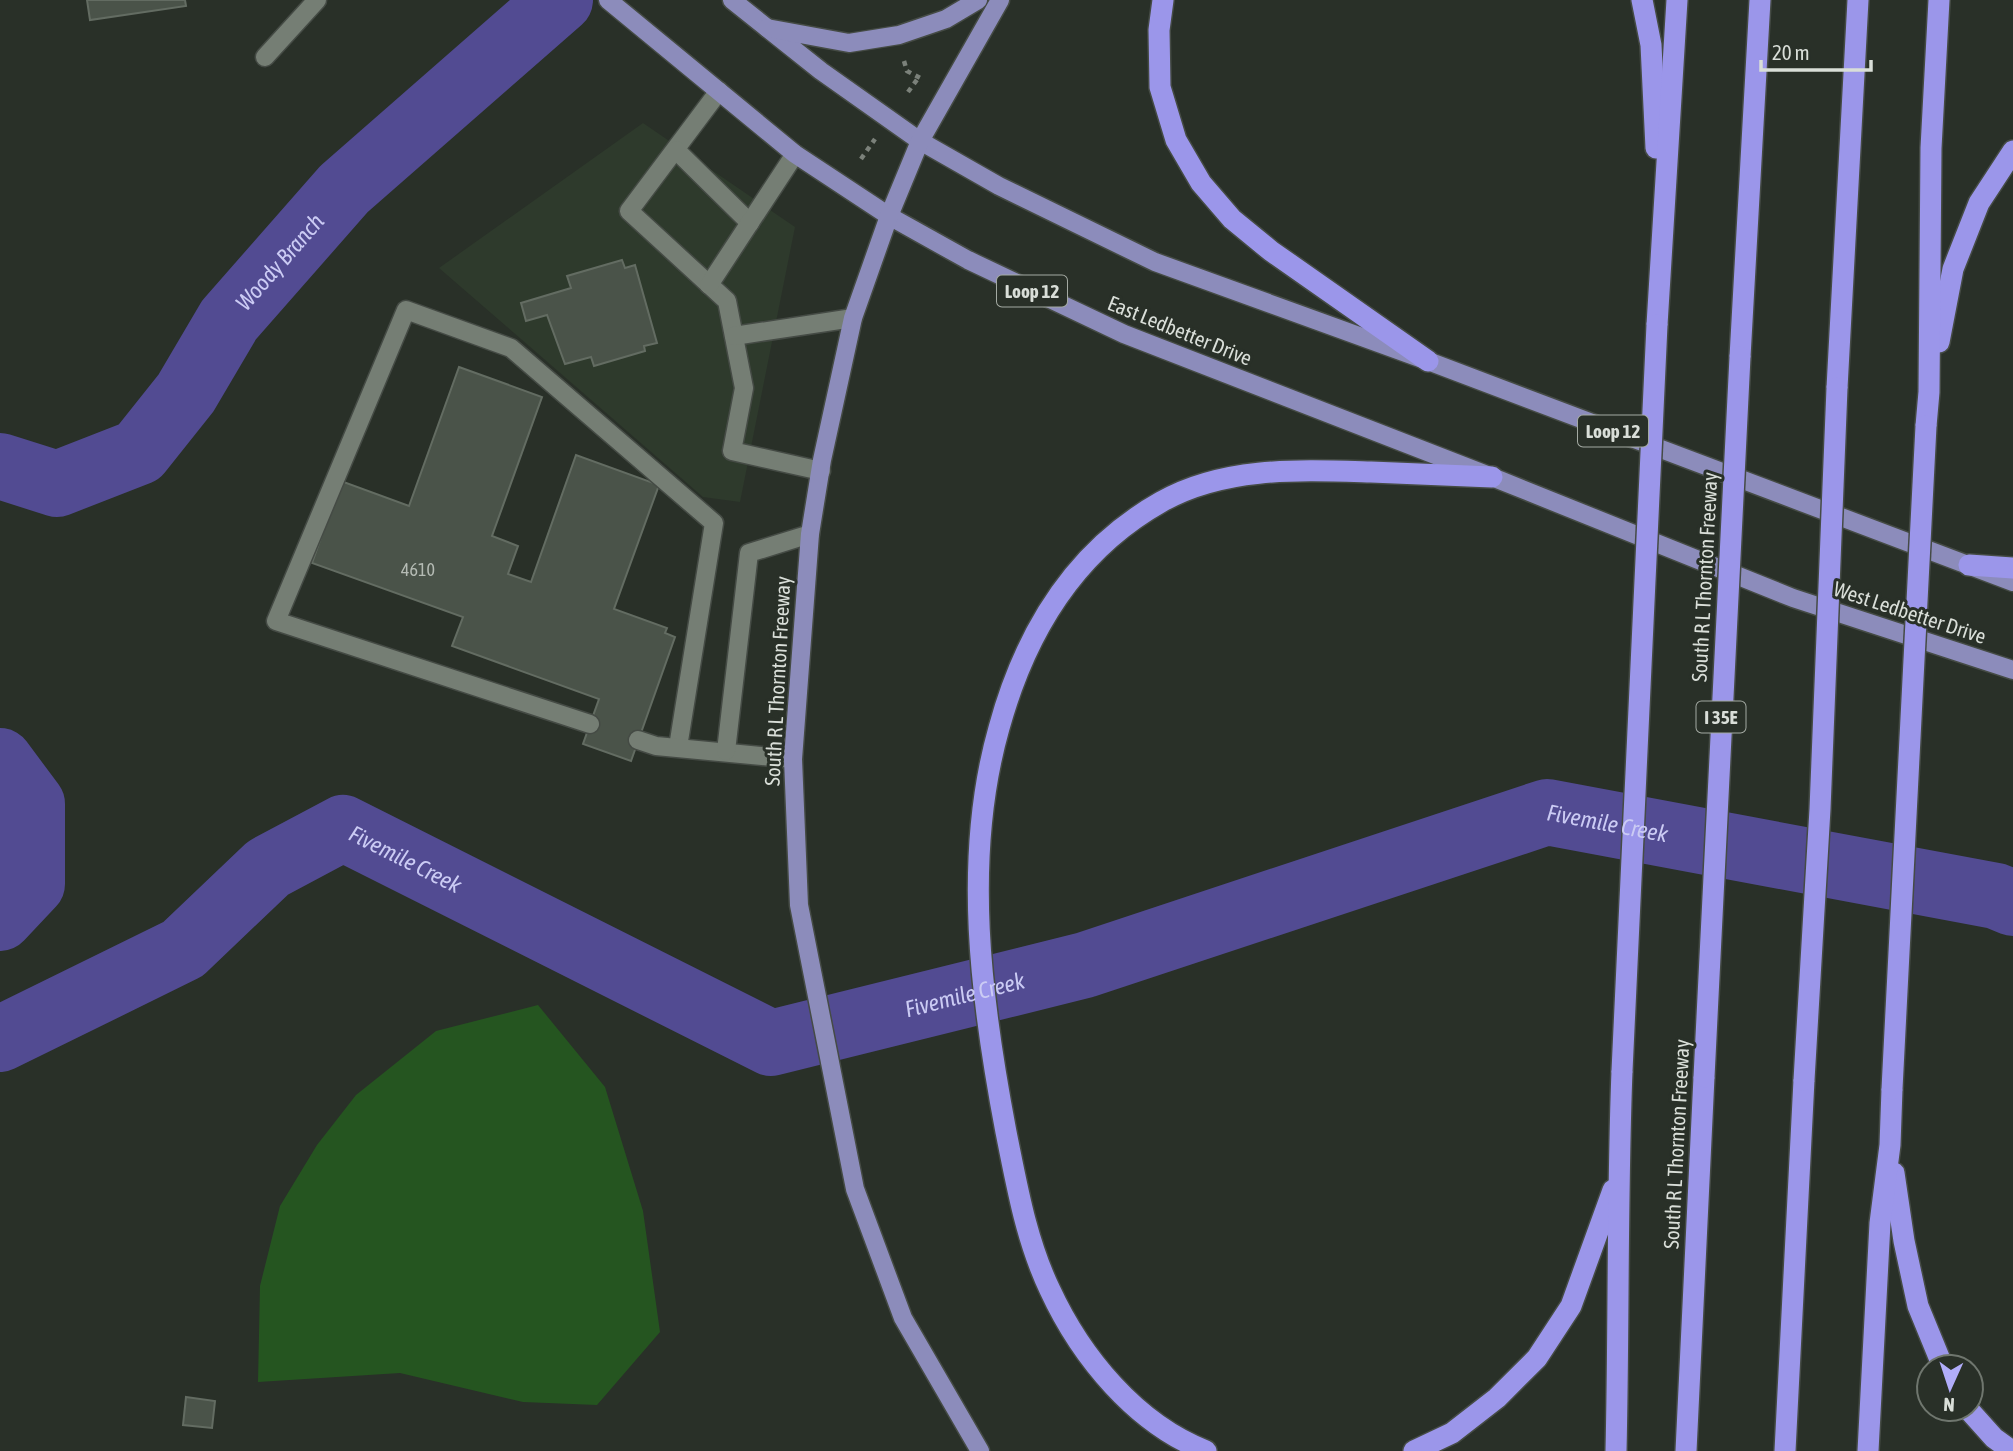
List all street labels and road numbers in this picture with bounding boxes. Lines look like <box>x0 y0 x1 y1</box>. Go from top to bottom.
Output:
road number: Loop 12 <box>997 276 1067 306</box>
street label: East Ledbetter Drive <box>1104 290 1256 370</box>
road number: Loop 12 <box>1578 416 1648 446</box>
street label: South R L Thornton Freeway <box>1687 471 1721 683</box>
street label: South R L Thornton Freeway <box>760 575 794 787</box>
street label: West Ledbetter Drive <box>1831 576 1989 648</box>
road number: I 35E <box>1696 702 1746 732</box>
street label: South R L Thornton Freeway <box>1659 1038 1693 1250</box>

